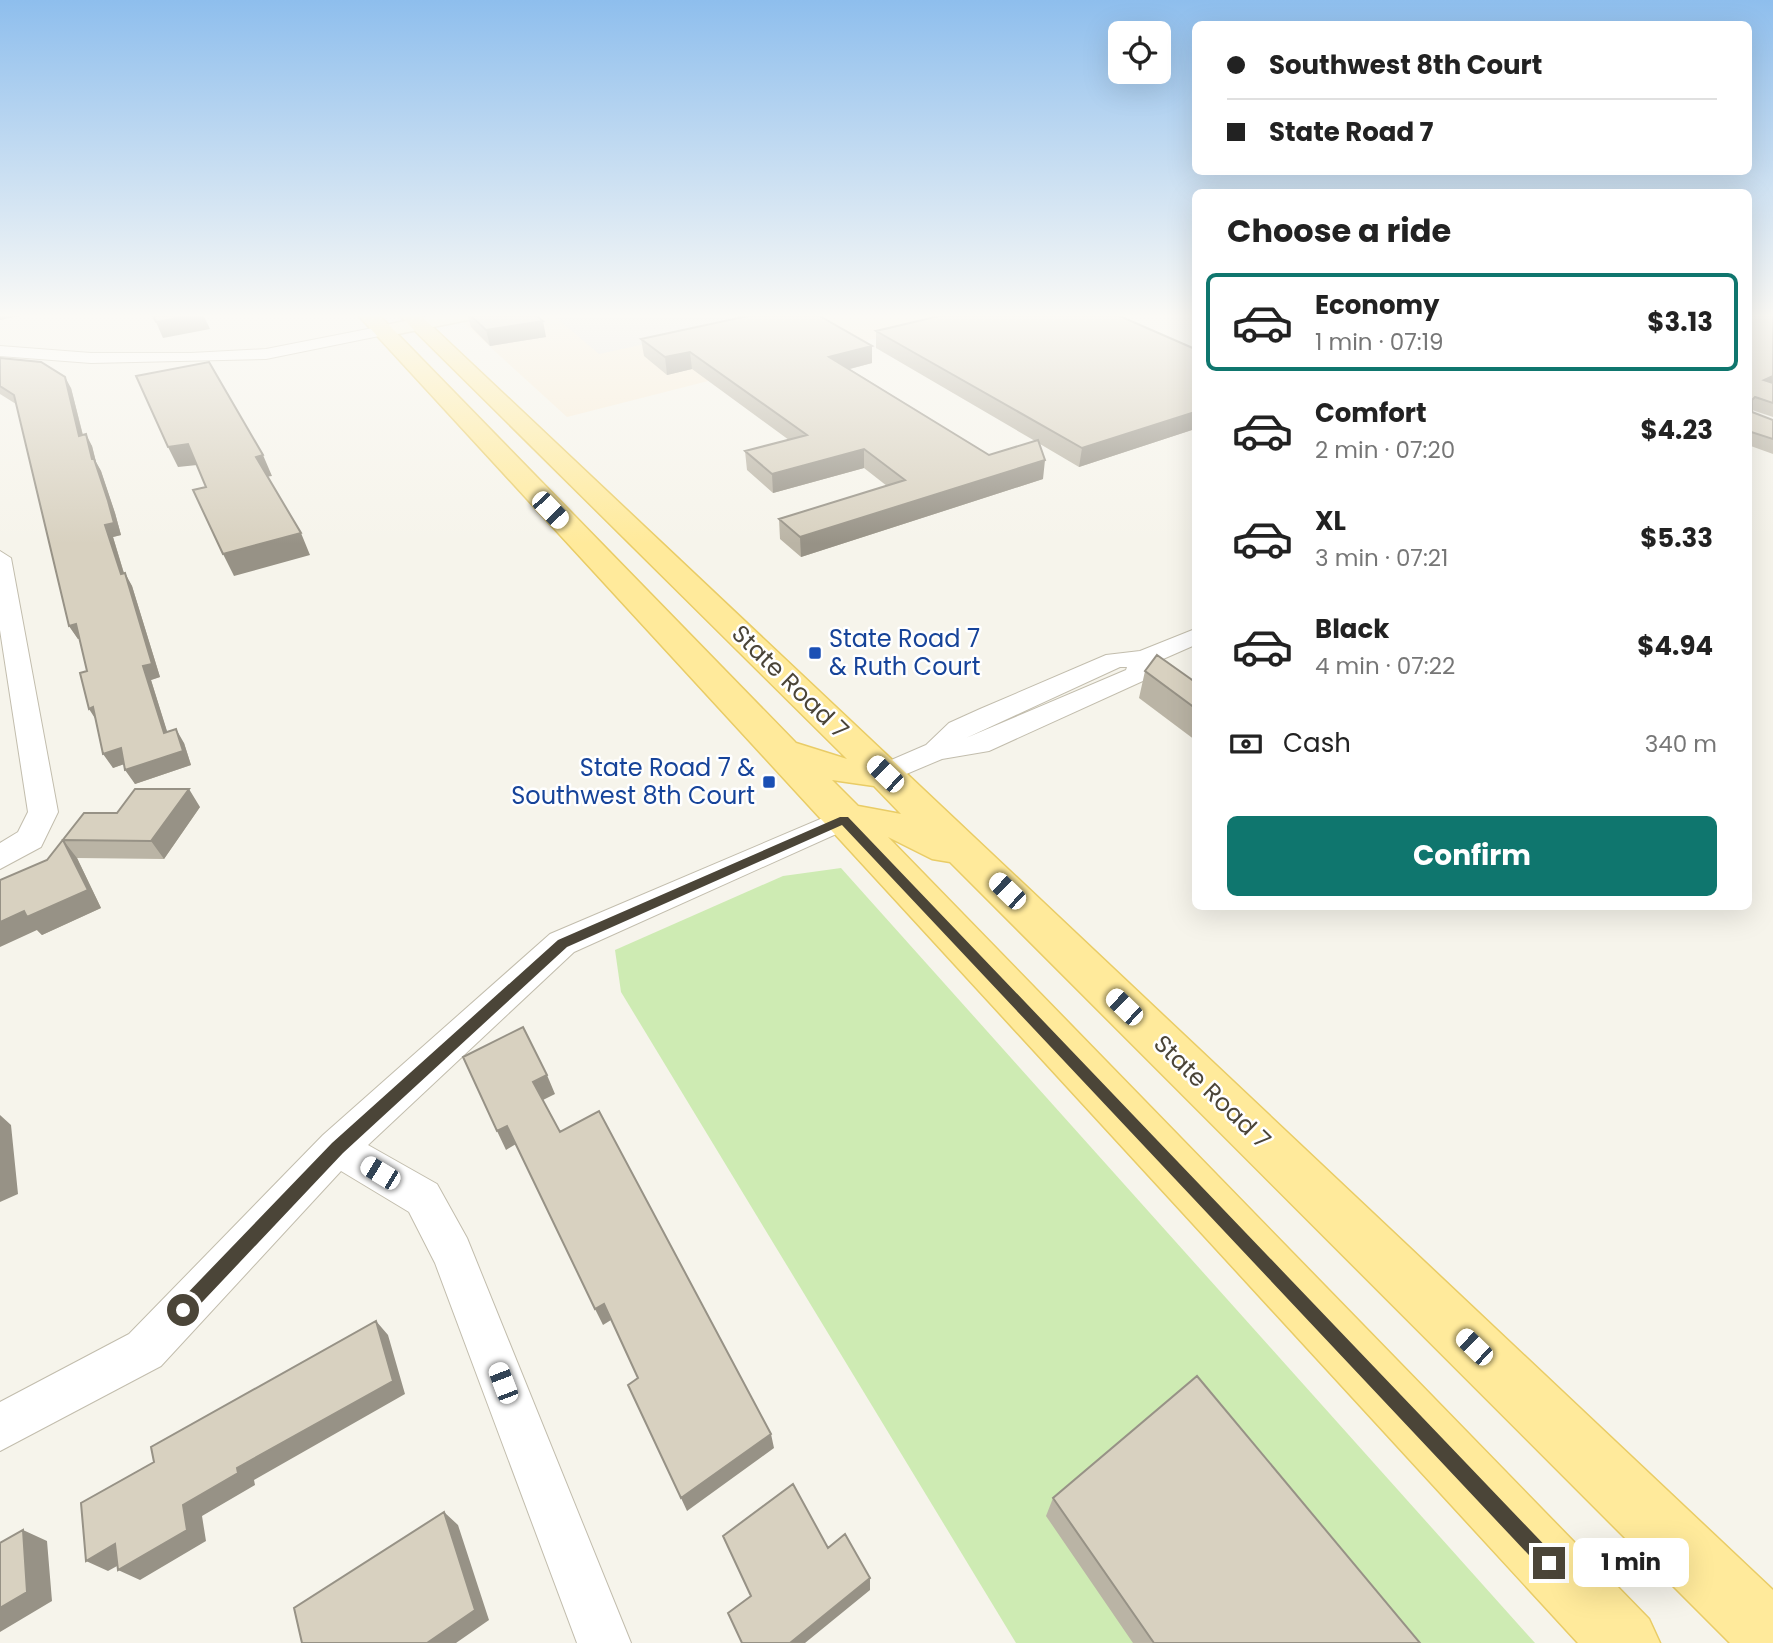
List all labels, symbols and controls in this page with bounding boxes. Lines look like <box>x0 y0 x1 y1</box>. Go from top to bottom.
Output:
map controls <box>1108 21 1171 84</box>
button: locate <box>1108 21 1171 84</box>
text: Southwest 8th Court <box>1269 47 1542 83</box>
text: State Road 7 <box>1269 114 1434 150</box>
text: Choose a ride <box>1227 208 1451 253</box>
text: Economy <box>1315 287 1439 323</box>
icon: car <box>1231 291 1294 354</box>
text: $3.13 <box>1647 304 1713 340</box>
text: 1 min · 07:19 <box>1315 326 1443 358</box>
text: Comfort <box>1315 395 1427 431</box>
icon: car <box>1231 399 1294 462</box>
text: $4.23 <box>1640 412 1713 448</box>
text: 2 min · 07:20 <box>1315 434 1455 466</box>
car <box>528 488 573 532</box>
text: XL <box>1315 503 1346 539</box>
icon: car <box>1231 507 1294 570</box>
text: $5.33 <box>1640 520 1713 556</box>
text: 3 min · 07:21 <box>1315 542 1448 574</box>
text: Black <box>1315 611 1389 647</box>
icon: car <box>1231 615 1294 678</box>
street label: State Road 7 <box>725 617 856 746</box>
place label: State Road 7 & Ruth Court <box>829 622 981 683</box>
text: $4.94 <box>1637 628 1713 664</box>
marker: State Road 7 & Ruth Court <box>807 645 823 661</box>
text: 4 min · 07:22 <box>1315 650 1455 682</box>
icon: cash <box>1227 725 1265 763</box>
text: Cash <box>1283 725 1351 761</box>
text: 340 m <box>1645 728 1717 760</box>
place label: State Road 7 & Southwest 8th Court <box>511 751 755 812</box>
car <box>863 752 908 796</box>
marker: State Road 7 & Southwest 8th Court <box>761 774 777 790</box>
button: Confirm <box>1227 816 1717 896</box>
car <box>985 869 1030 913</box>
car <box>1102 985 1147 1029</box>
street label: State Road 7 <box>1147 1027 1278 1156</box>
car <box>357 1153 404 1193</box>
route start <box>167 1294 199 1326</box>
car <box>1452 1325 1497 1369</box>
car <box>486 1360 521 1406</box>
callout: 1 min <box>1574 1538 1689 1588</box>
text: 1 min <box>1601 1546 1661 1578</box>
route end <box>1533 1547 1565 1579</box>

